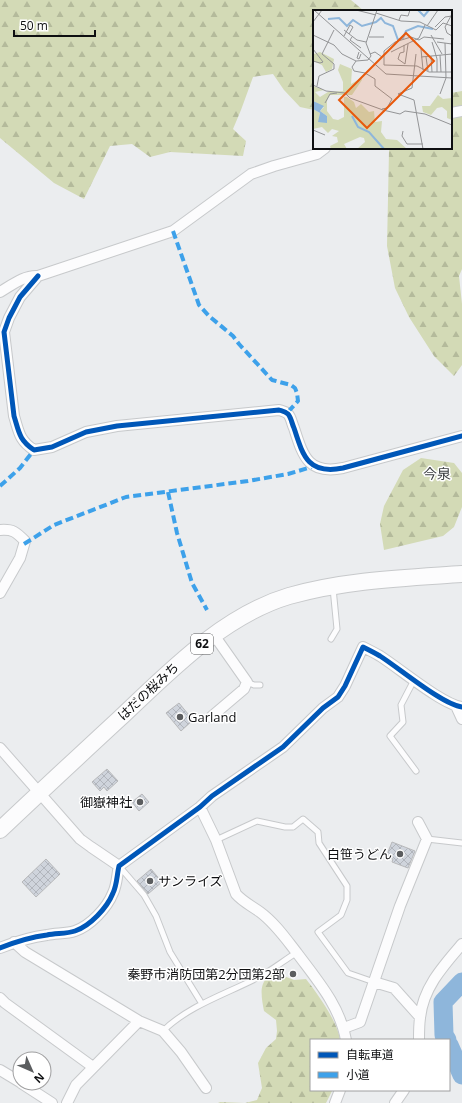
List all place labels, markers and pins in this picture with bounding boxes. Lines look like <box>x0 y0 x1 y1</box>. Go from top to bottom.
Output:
place label: Garland <box>188 708 236 726</box>
marker: Garland <box>175 712 185 722</box>
place label: 御嶽神社 <box>80 793 132 811</box>
marker: 御嶽神社 <box>135 797 145 807</box>
place label: 白笹うどん <box>327 845 392 863</box>
marker: 白笹うどん <box>395 849 405 859</box>
place label: サンライズ <box>158 872 223 890</box>
marker: サンライズ <box>145 876 155 886</box>
place label: 秦野市消防団第2分団第2部 <box>127 965 285 983</box>
marker: 秦野市消防団第2分団第2部 <box>288 969 298 979</box>

